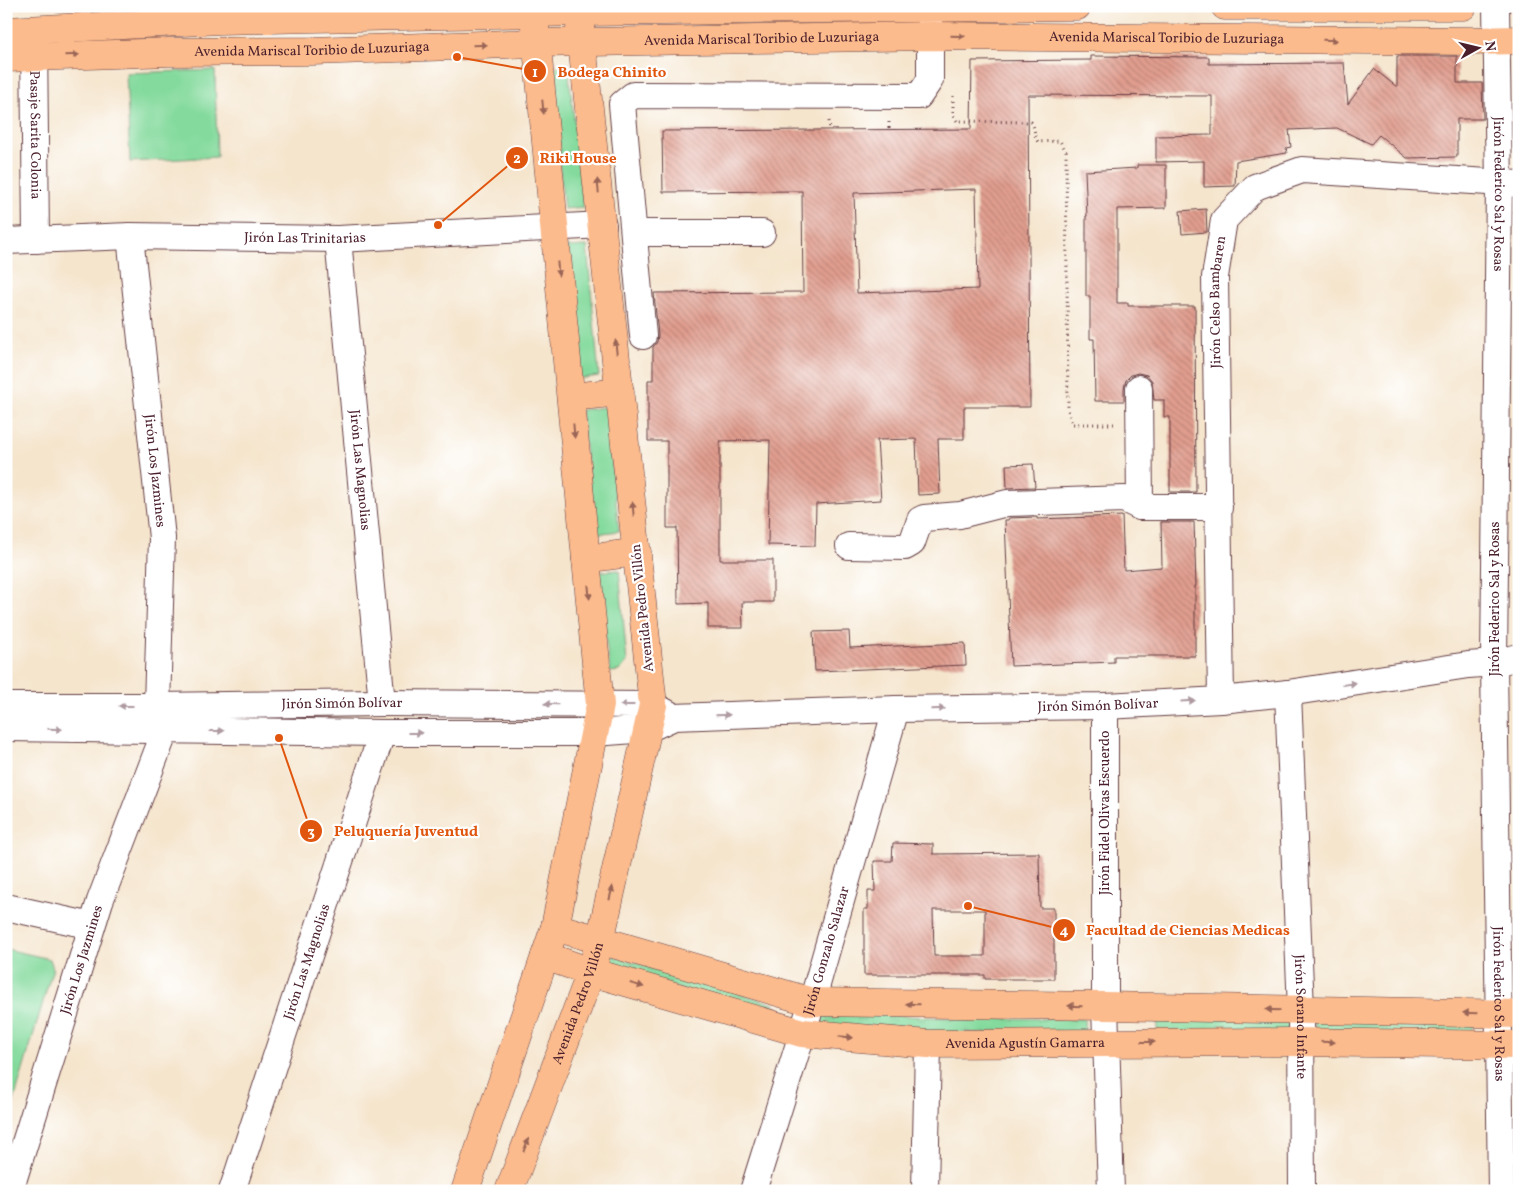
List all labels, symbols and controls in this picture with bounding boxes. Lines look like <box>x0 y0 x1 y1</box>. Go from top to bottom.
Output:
north arrow <box>1452 22 1502 72</box>
street label: Avenida Mariscal Toribio de Luzuriaga <box>644 27 880 51</box>
street label: Avenida Mariscal Toribio de Luzuriaga <box>1049 28 1284 49</box>
one-way arrow <box>950 32 966 40</box>
one-way arrow <box>1322 36 1338 44</box>
street label: Avenida Mariscal Toribio de Luzuriaga <box>194 37 430 61</box>
text: N <box>1479 40 1500 53</box>
one-way arrow <box>472 41 488 49</box>
one-way arrow <box>65 51 81 59</box>
callout: Bodega Chinito <box>522 56 676 86</box>
text: 1 <box>532 63 538 84</box>
text: Bodega Chinito <box>558 63 667 84</box>
street label: Pasaje Sarita Colonia <box>25 71 45 199</box>
one-way arrow <box>539 99 547 115</box>
street label: Jirón Federico Sal y Rosas <box>1488 116 1509 272</box>
callout: Riki House <box>505 143 627 173</box>
text: 2 <box>513 149 521 170</box>
text: Riki House <box>539 149 617 170</box>
one-way arrow <box>594 178 602 194</box>
street label: Jirón Las Trinitarias <box>244 228 366 249</box>
street label: Jirón Celso Bambaren <box>1205 234 1231 369</box>
one-way arrow <box>554 261 562 277</box>
one-way arrow <box>612 339 620 355</box>
street label: Jirón Las Magnolias <box>345 409 375 531</box>
street label: Jirón Los Jazmines <box>139 413 170 528</box>
one-way arrow <box>570 423 578 439</box>
one-way arrow <box>629 501 637 517</box>
street label: Jirón Federico Sal y Rosas <box>1486 521 1505 677</box>
street label: Avenida Pedro Villón <box>627 543 659 673</box>
one-way arrow <box>585 585 593 601</box>
one-way arrow <box>1342 679 1358 687</box>
street label: Jirón Simón Bolívar <box>281 693 403 714</box>
street label: Jirón Simón Bolívar <box>1037 694 1159 716</box>
one-way arrow <box>1180 697 1196 705</box>
one-way arrow <box>543 700 559 708</box>
one-way arrow <box>618 701 634 709</box>
one-way arrow <box>118 702 134 710</box>
one-way arrow <box>930 705 946 713</box>
one-way arrow <box>715 711 731 719</box>
one-way arrow <box>47 725 63 733</box>
one-way arrow <box>210 728 226 736</box>
one-way arrow <box>407 729 423 737</box>
street label: Jirón Fidel Olivas Escuerdo <box>1096 731 1115 895</box>
callout: Peluquería Juventud <box>299 816 488 846</box>
text: 3 <box>307 822 315 843</box>
text: Peluquería Juventud <box>334 822 478 843</box>
street label: Jirón Gonzalo Salazar <box>799 884 854 1018</box>
one-way arrow <box>607 886 615 901</box>
street label: Jirón Las Magnolias <box>279 901 335 1023</box>
street label: Jirón Los Jazmines <box>56 903 108 1017</box>
callout: Facultad de Ciencias Medicas <box>1051 915 1300 945</box>
text: 4 <box>1059 921 1069 942</box>
text: Facultad de Ciencias Medicas <box>1086 921 1290 942</box>
street label: Jirón Federico Sal y Rosas <box>1488 926 1509 1082</box>
street label: Avenida Pedro Villón <box>548 940 609 1067</box>
street label: Jirón Sorano Infante <box>1289 954 1311 1080</box>
one-way arrow <box>630 982 645 990</box>
one-way arrow <box>904 1000 920 1008</box>
one-way arrow <box>1067 1001 1083 1009</box>
one-way arrow <box>1264 1005 1280 1013</box>
one-way arrow <box>1462 1009 1478 1017</box>
one-way arrow <box>838 1033 854 1041</box>
street label: Avenida Agustín Gamarra <box>945 1034 1105 1053</box>
one-way arrow <box>1140 1038 1156 1046</box>
one-way arrow <box>1320 1038 1336 1046</box>
one-way arrow <box>522 1137 530 1152</box>

